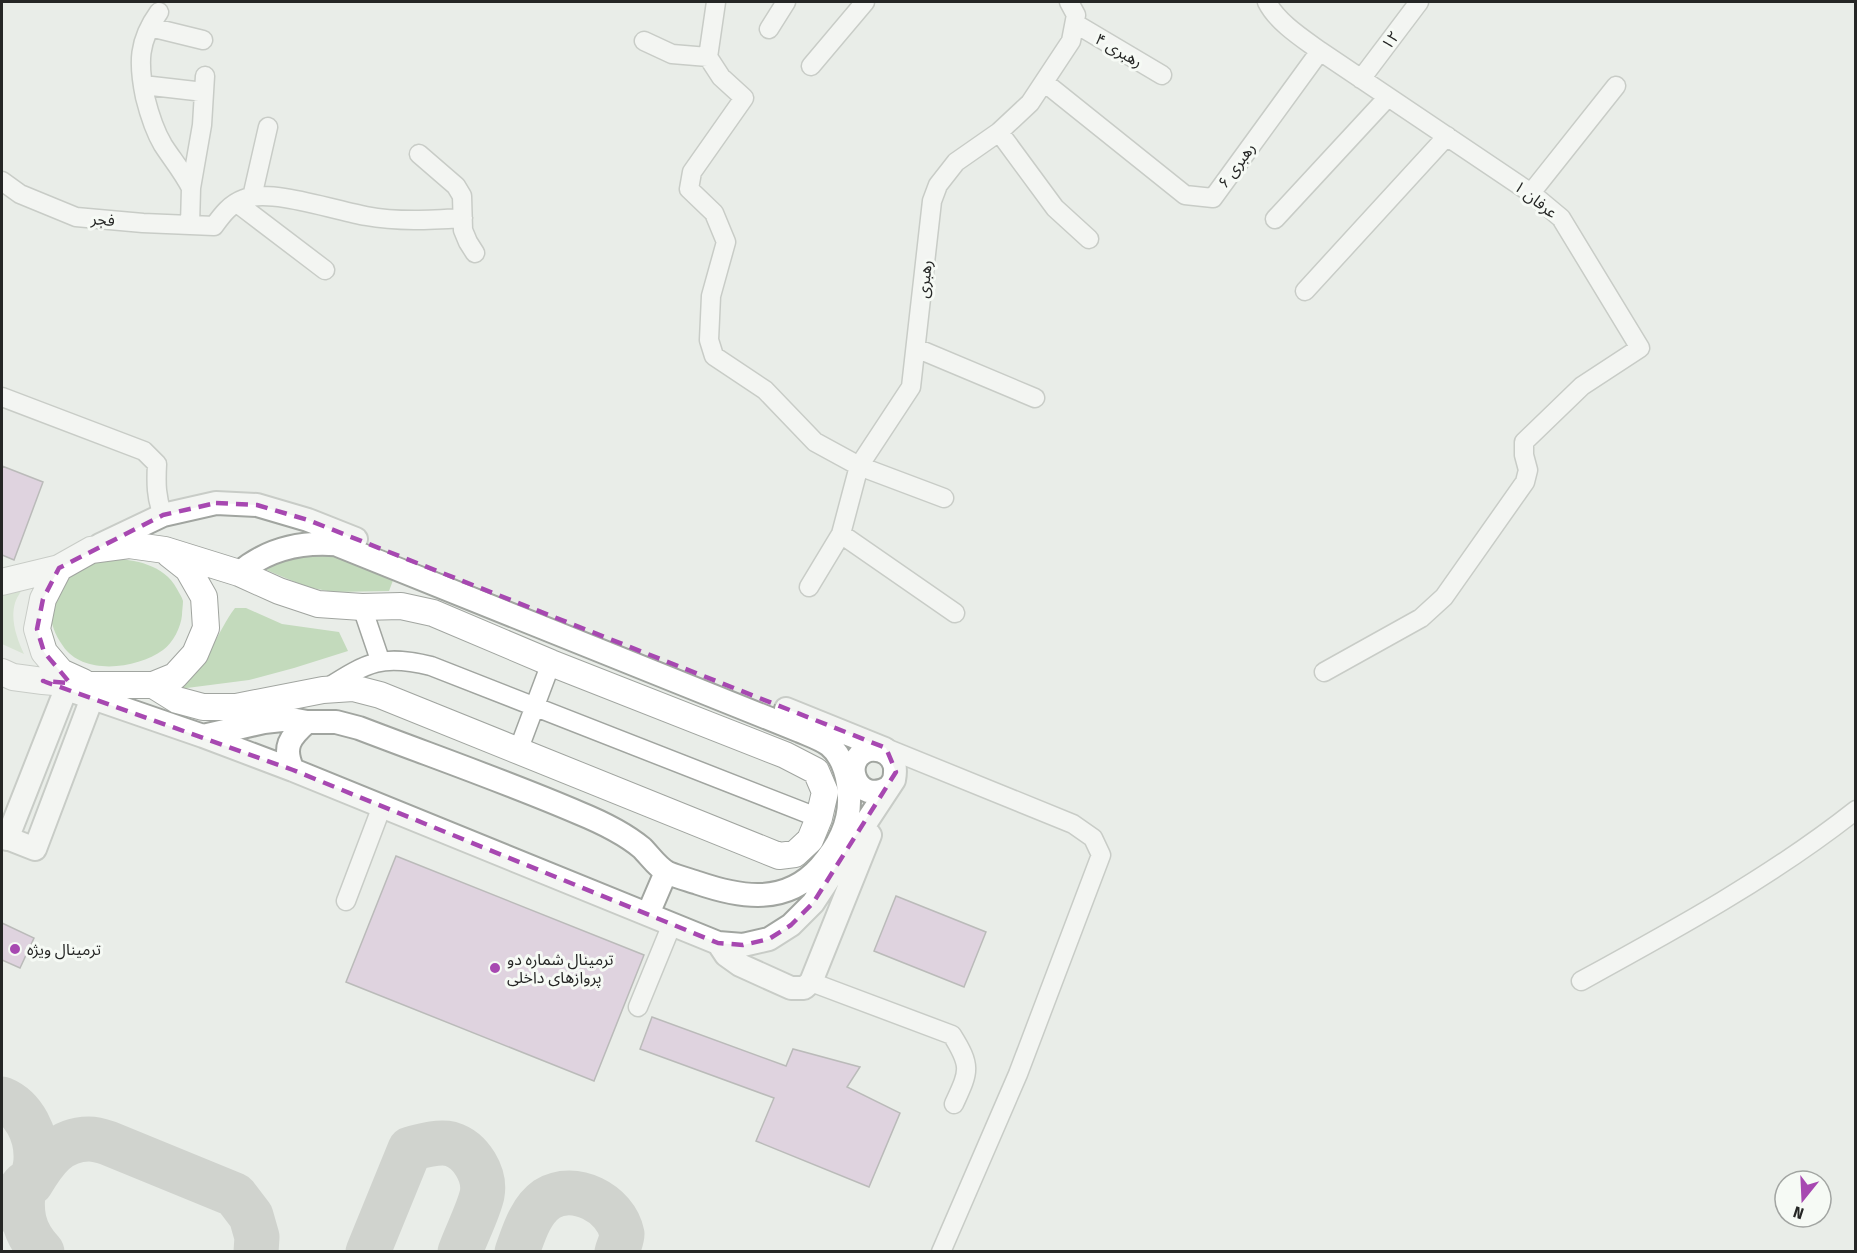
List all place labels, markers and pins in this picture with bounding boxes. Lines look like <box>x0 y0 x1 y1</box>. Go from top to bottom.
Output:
place label: ترمینال ویژه <box>27 940 101 960</box>
marker: ترمینال ویژه <box>8 942 22 956</box>
place label: ترمینال شماره دو پروازهای داخلی <box>507 950 614 988</box>
marker: ترمینال شماره دو پروازهای داخلی <box>488 961 502 975</box>

